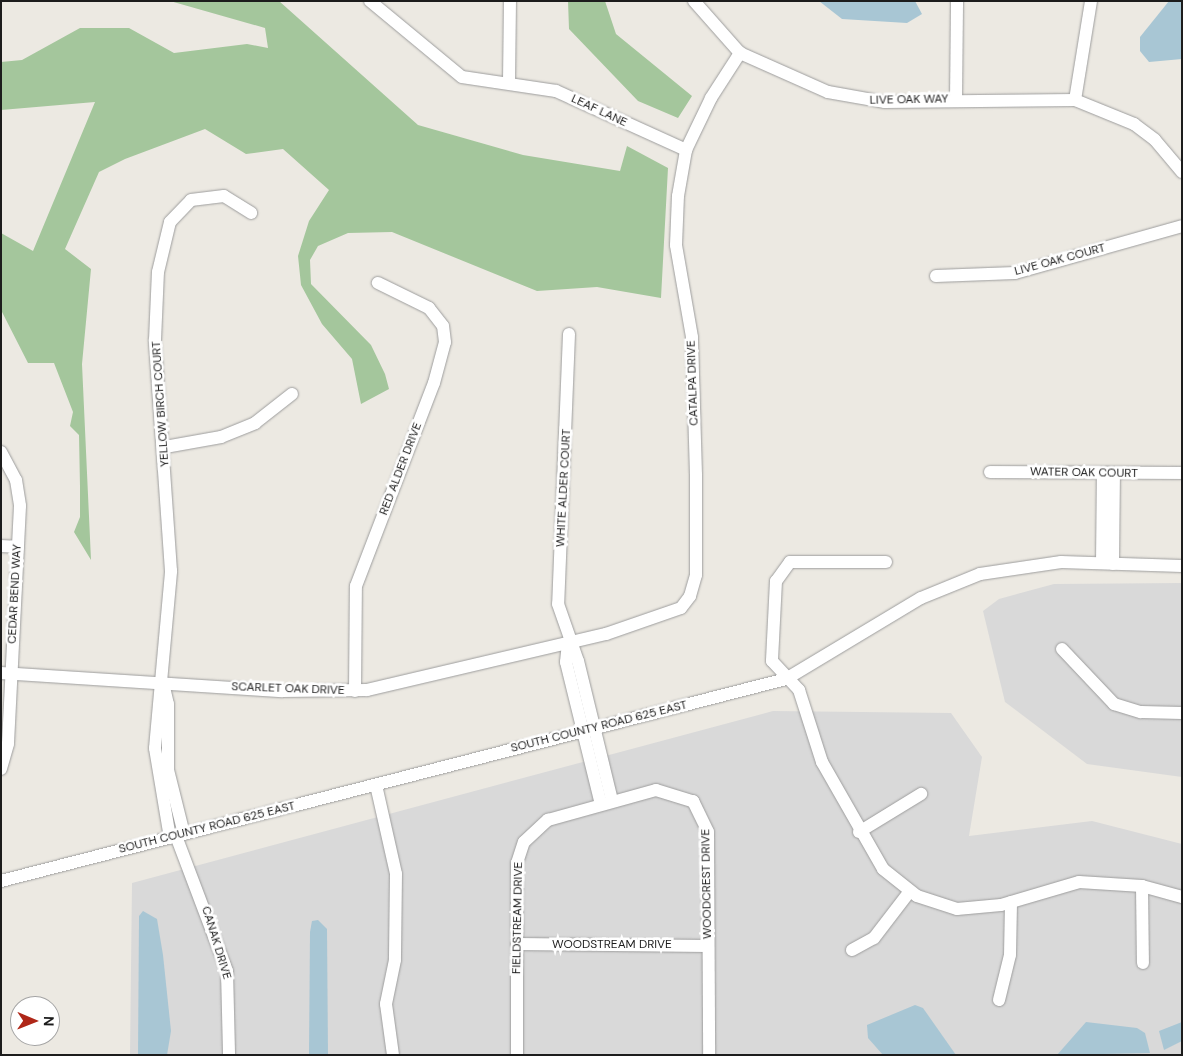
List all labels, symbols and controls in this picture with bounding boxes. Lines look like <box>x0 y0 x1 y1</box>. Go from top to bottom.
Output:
street label: LEAF LANE <box>569 92 629 130</box>
street label: LIVE OAK WAY <box>869 92 949 108</box>
street label: LIVE OAK COURT <box>1013 241 1107 279</box>
street label: CATALPA DRIVE <box>684 340 702 426</box>
street label: YELLOW BIRCH COURT <box>149 341 173 467</box>
street label: RED ALDER DRIVE <box>377 421 425 517</box>
street label: WHITE ALDER COURT <box>554 428 574 548</box>
street label: WATER OAK COURT <box>1030 465 1138 481</box>
street label: CEDAR BEND WAY <box>5 544 25 644</box>
street label: SCARLET OAK DRIVE <box>231 680 345 698</box>
street label: SOUTH COUNTY ROAD 625 EAST <box>509 698 689 756</box>
street label: SOUTH COUNTY ROAD 625 EAST <box>117 799 297 857</box>
street label: WOODCREST DRIVE <box>699 829 715 939</box>
street label: FIELDSTREAM DRIVE <box>510 862 526 974</box>
street label: CANAK DRIVE <box>198 905 234 981</box>
street label: WOODSTREAM DRIVE <box>552 938 672 952</box>
north arrow <box>10 996 60 1046</box>
text: N <box>40 1016 58 1027</box>

